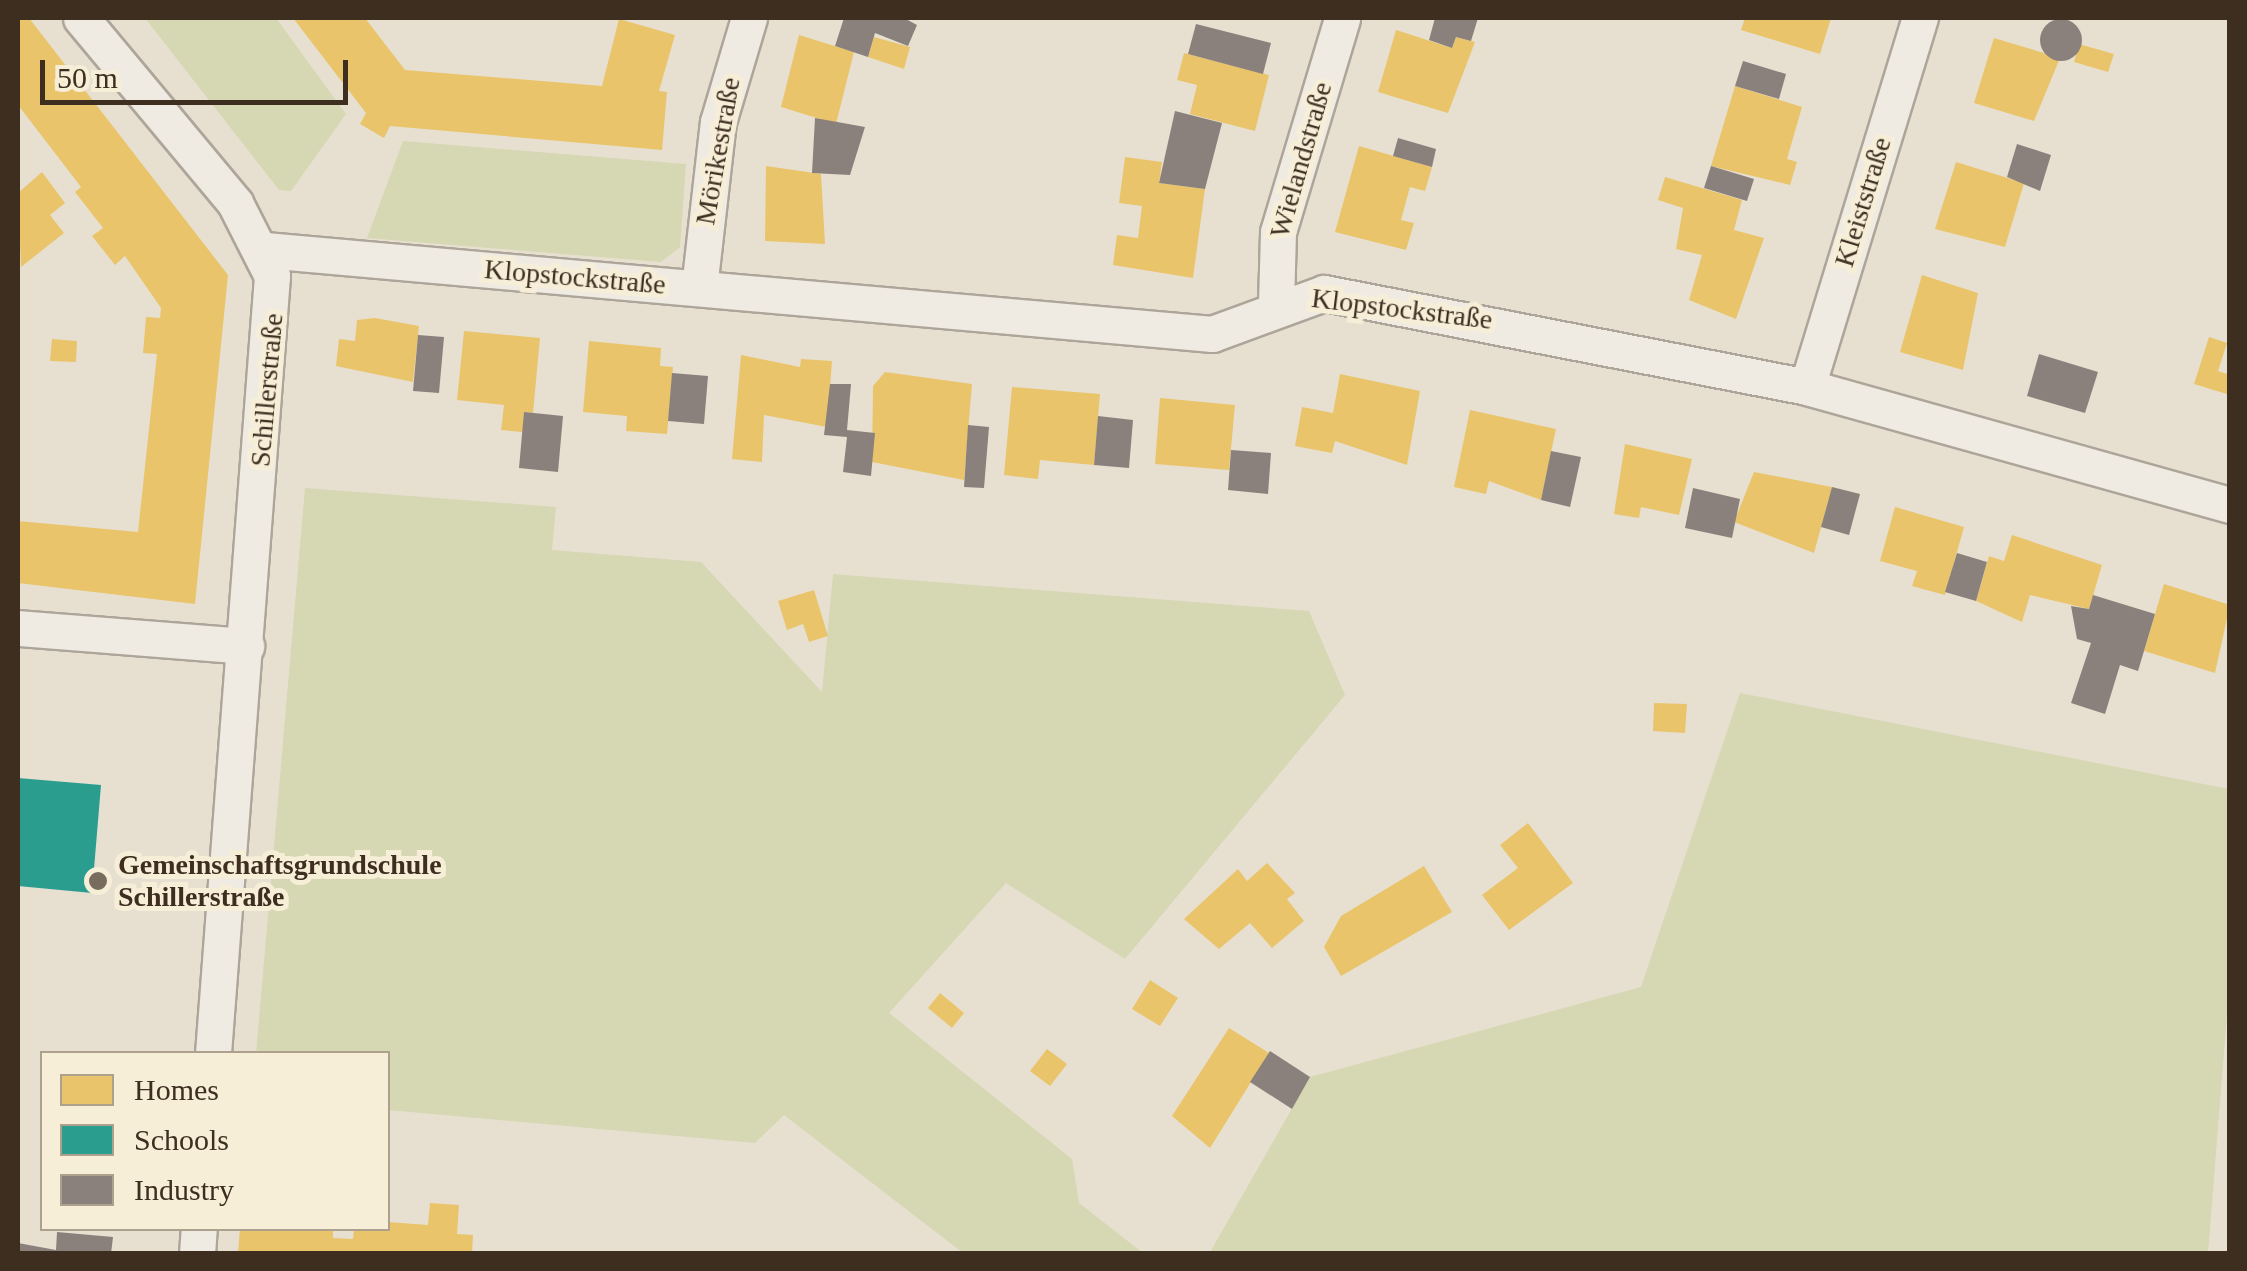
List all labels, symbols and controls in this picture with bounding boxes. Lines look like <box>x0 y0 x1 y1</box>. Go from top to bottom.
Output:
scale bar <box>45 40 352 102</box>
text: 50 m <box>57 61 118 94</box>
street label: Mörikestraße <box>688 75 748 227</box>
street label: Wielandstraße <box>1263 78 1339 242</box>
street label: Kleiststraße <box>1827 133 1899 271</box>
street label: Klopstockstraße <box>483 252 667 302</box>
street label: Klopstockstraße <box>1310 281 1494 337</box>
street label: Schillerstraße <box>244 312 290 468</box>
place label: Gemeinschaftsgrundschule Schillerstraße <box>118 848 442 914</box>
marker: Gemeinschaftsgrundschule Schillerstraße <box>87 870 109 892</box>
legend <box>40 1051 390 1231</box>
text: Homes <box>134 1073 219 1106</box>
text: Schools <box>134 1123 229 1156</box>
text: Industry <box>134 1173 234 1206</box>

